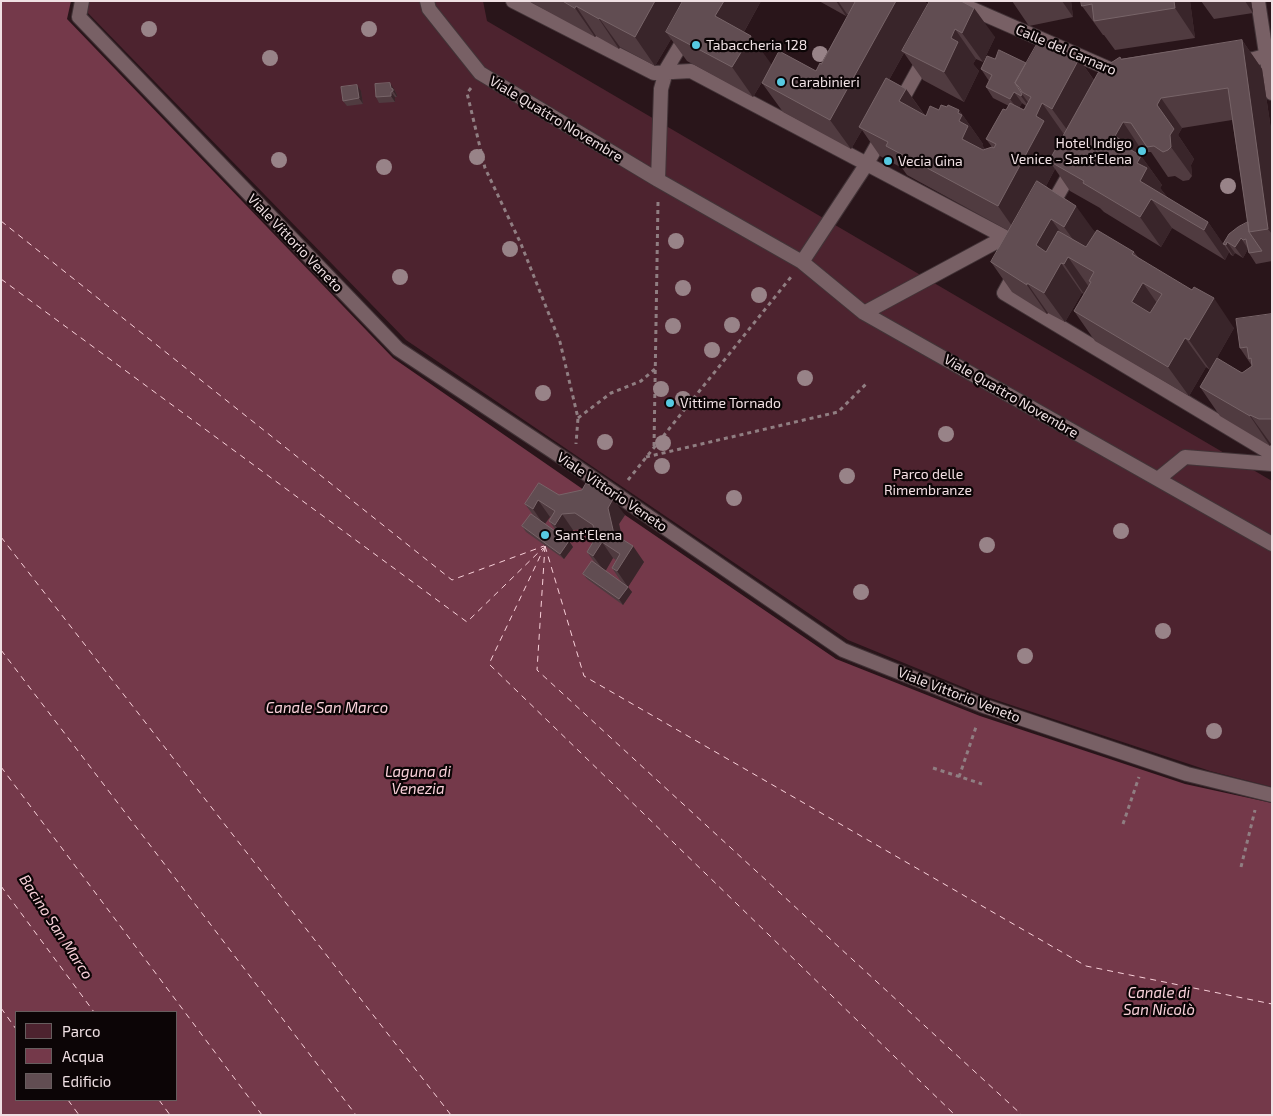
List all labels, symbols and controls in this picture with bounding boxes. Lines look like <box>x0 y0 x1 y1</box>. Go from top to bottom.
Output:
street label: Calle del Carnaro <box>1013 21 1119 79</box>
place label: Tabaccheria 128 <box>706 37 807 53</box>
marker: Tabaccheria 128 <box>690 39 702 51</box>
street label: Viale Quattro Novembre <box>486 73 626 165</box>
place label: Carabinieri <box>791 74 860 90</box>
marker: Carabinieri <box>775 76 787 88</box>
place label: Hotel Indigo Venice - Sant'Elena <box>1011 135 1132 168</box>
marker: Hotel Indigo Venice - Sant'Elena <box>1136 145 1148 157</box>
place label: Vecia Gina <box>898 153 963 169</box>
marker: Vecia Gina <box>882 155 894 167</box>
street label: Viale Vittorio Veneto <box>244 191 346 295</box>
street label: Viale Quattro Novembre <box>941 351 1081 441</box>
place label: Vittime Tornado <box>680 395 781 411</box>
marker: Vittime Tornado <box>664 397 676 409</box>
street label: Viale Vittorio Veneto <box>554 449 670 535</box>
park label: Parco delle Rimembranze <box>884 466 972 498</box>
place label: Sant'Elena <box>555 527 622 543</box>
marker: Sant'Elena <box>539 529 551 541</box>
street label: Viale Vittorio Veneto <box>895 664 1023 726</box>
water label: Canale San Marco <box>266 699 388 717</box>
water label: Laguna di Venezia <box>385 763 451 798</box>
water label: Bacino San Marco <box>15 871 97 983</box>
water label: Canale di San Nicolò <box>1123 984 1195 1019</box>
legend <box>15 1011 178 1101</box>
text: Parco <box>62 1022 101 1040</box>
text: Acqua <box>62 1047 104 1065</box>
text: Edificio <box>62 1072 111 1090</box>

